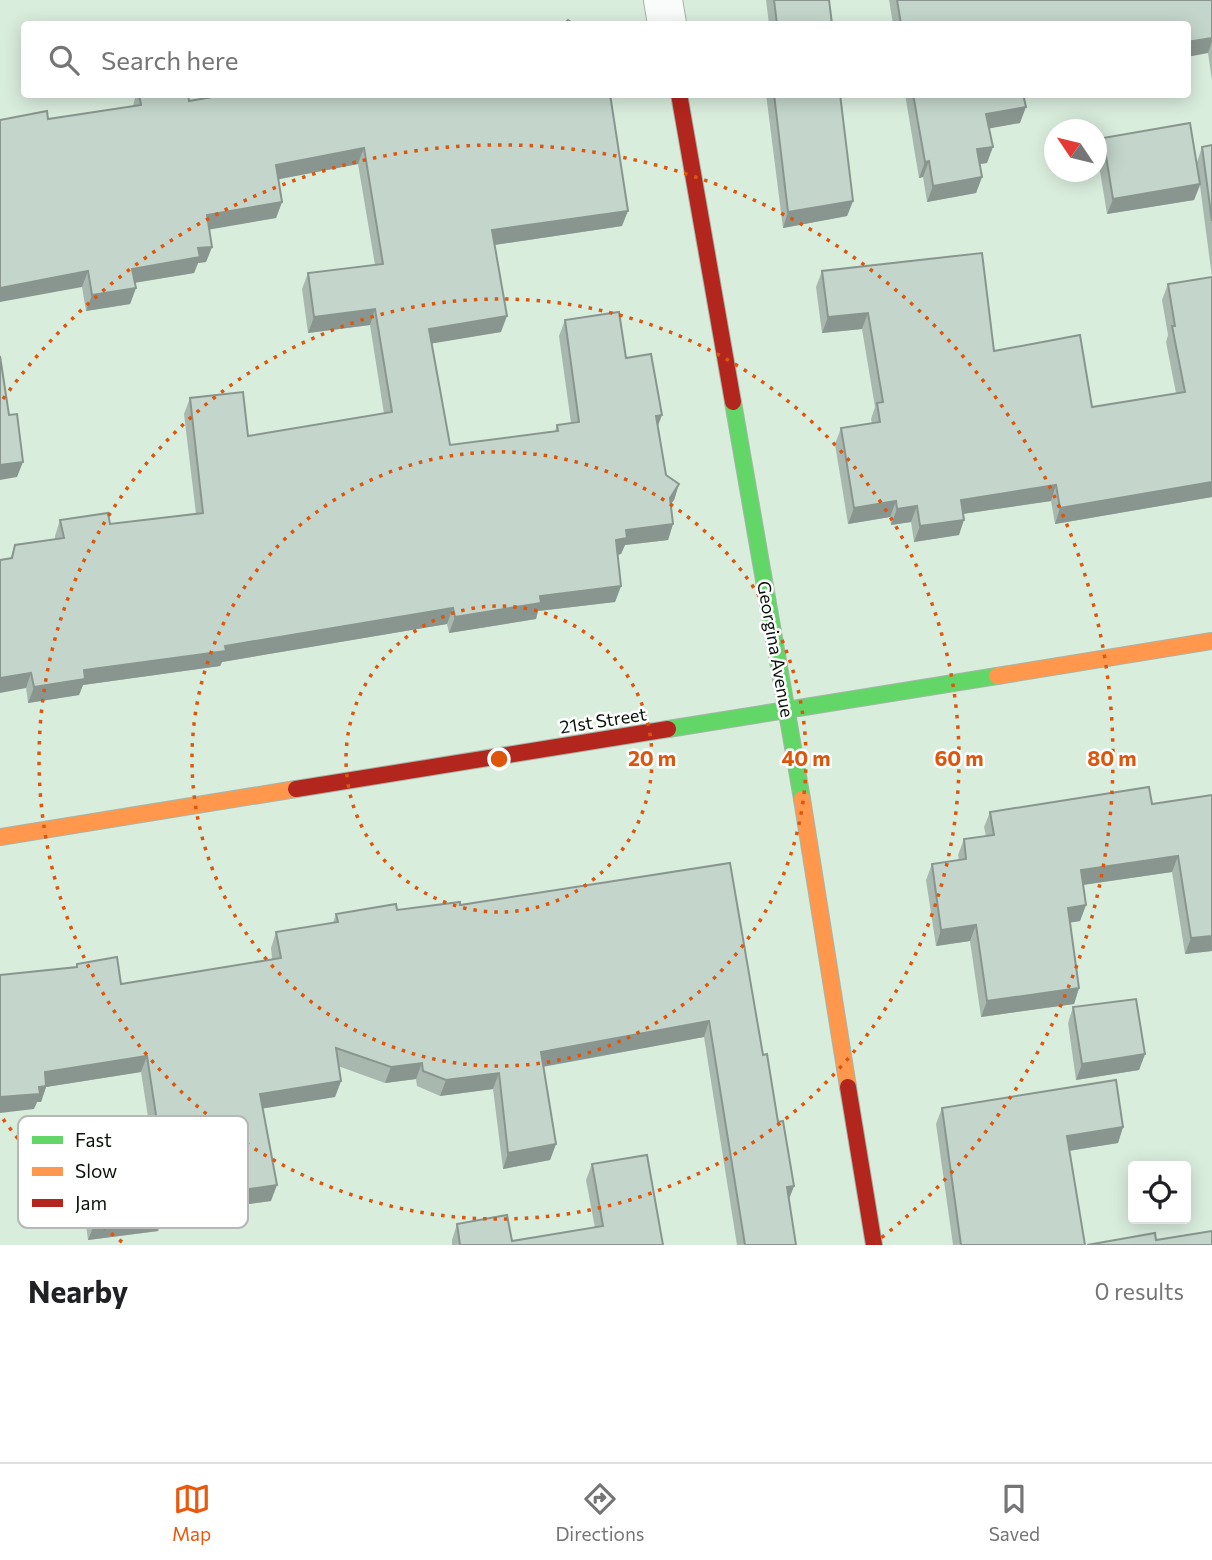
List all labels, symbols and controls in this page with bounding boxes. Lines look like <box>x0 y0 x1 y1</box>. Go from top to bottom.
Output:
search box <box>21 21 1191 98</box>
icon: search <box>45 41 83 79</box>
text: Search here <box>101 44 239 75</box>
north arrow <box>1044 119 1107 182</box>
street label: Georgina Avenue <box>753 579 799 719</box>
street label: 21st Street <box>558 702 648 738</box>
text: 20 m <box>628 745 676 770</box>
text: 40 m <box>781 745 831 770</box>
text: 60 m <box>934 745 984 770</box>
text: 80 m <box>1087 745 1137 770</box>
centre of rings <box>487 747 511 771</box>
legend <box>18 1116 248 1228</box>
text: Fast <box>75 1128 112 1151</box>
text: Slow <box>75 1159 117 1182</box>
map controls <box>1128 1161 1191 1224</box>
button: locate <box>1128 1161 1191 1224</box>
text: Jam <box>75 1191 107 1214</box>
text: Nearby <box>28 1272 128 1309</box>
text: 0 results <box>1095 1277 1184 1305</box>
tab: Map <box>172 1480 211 1545</box>
tab: Directions <box>555 1480 645 1545</box>
tab: Saved <box>989 1480 1040 1545</box>

